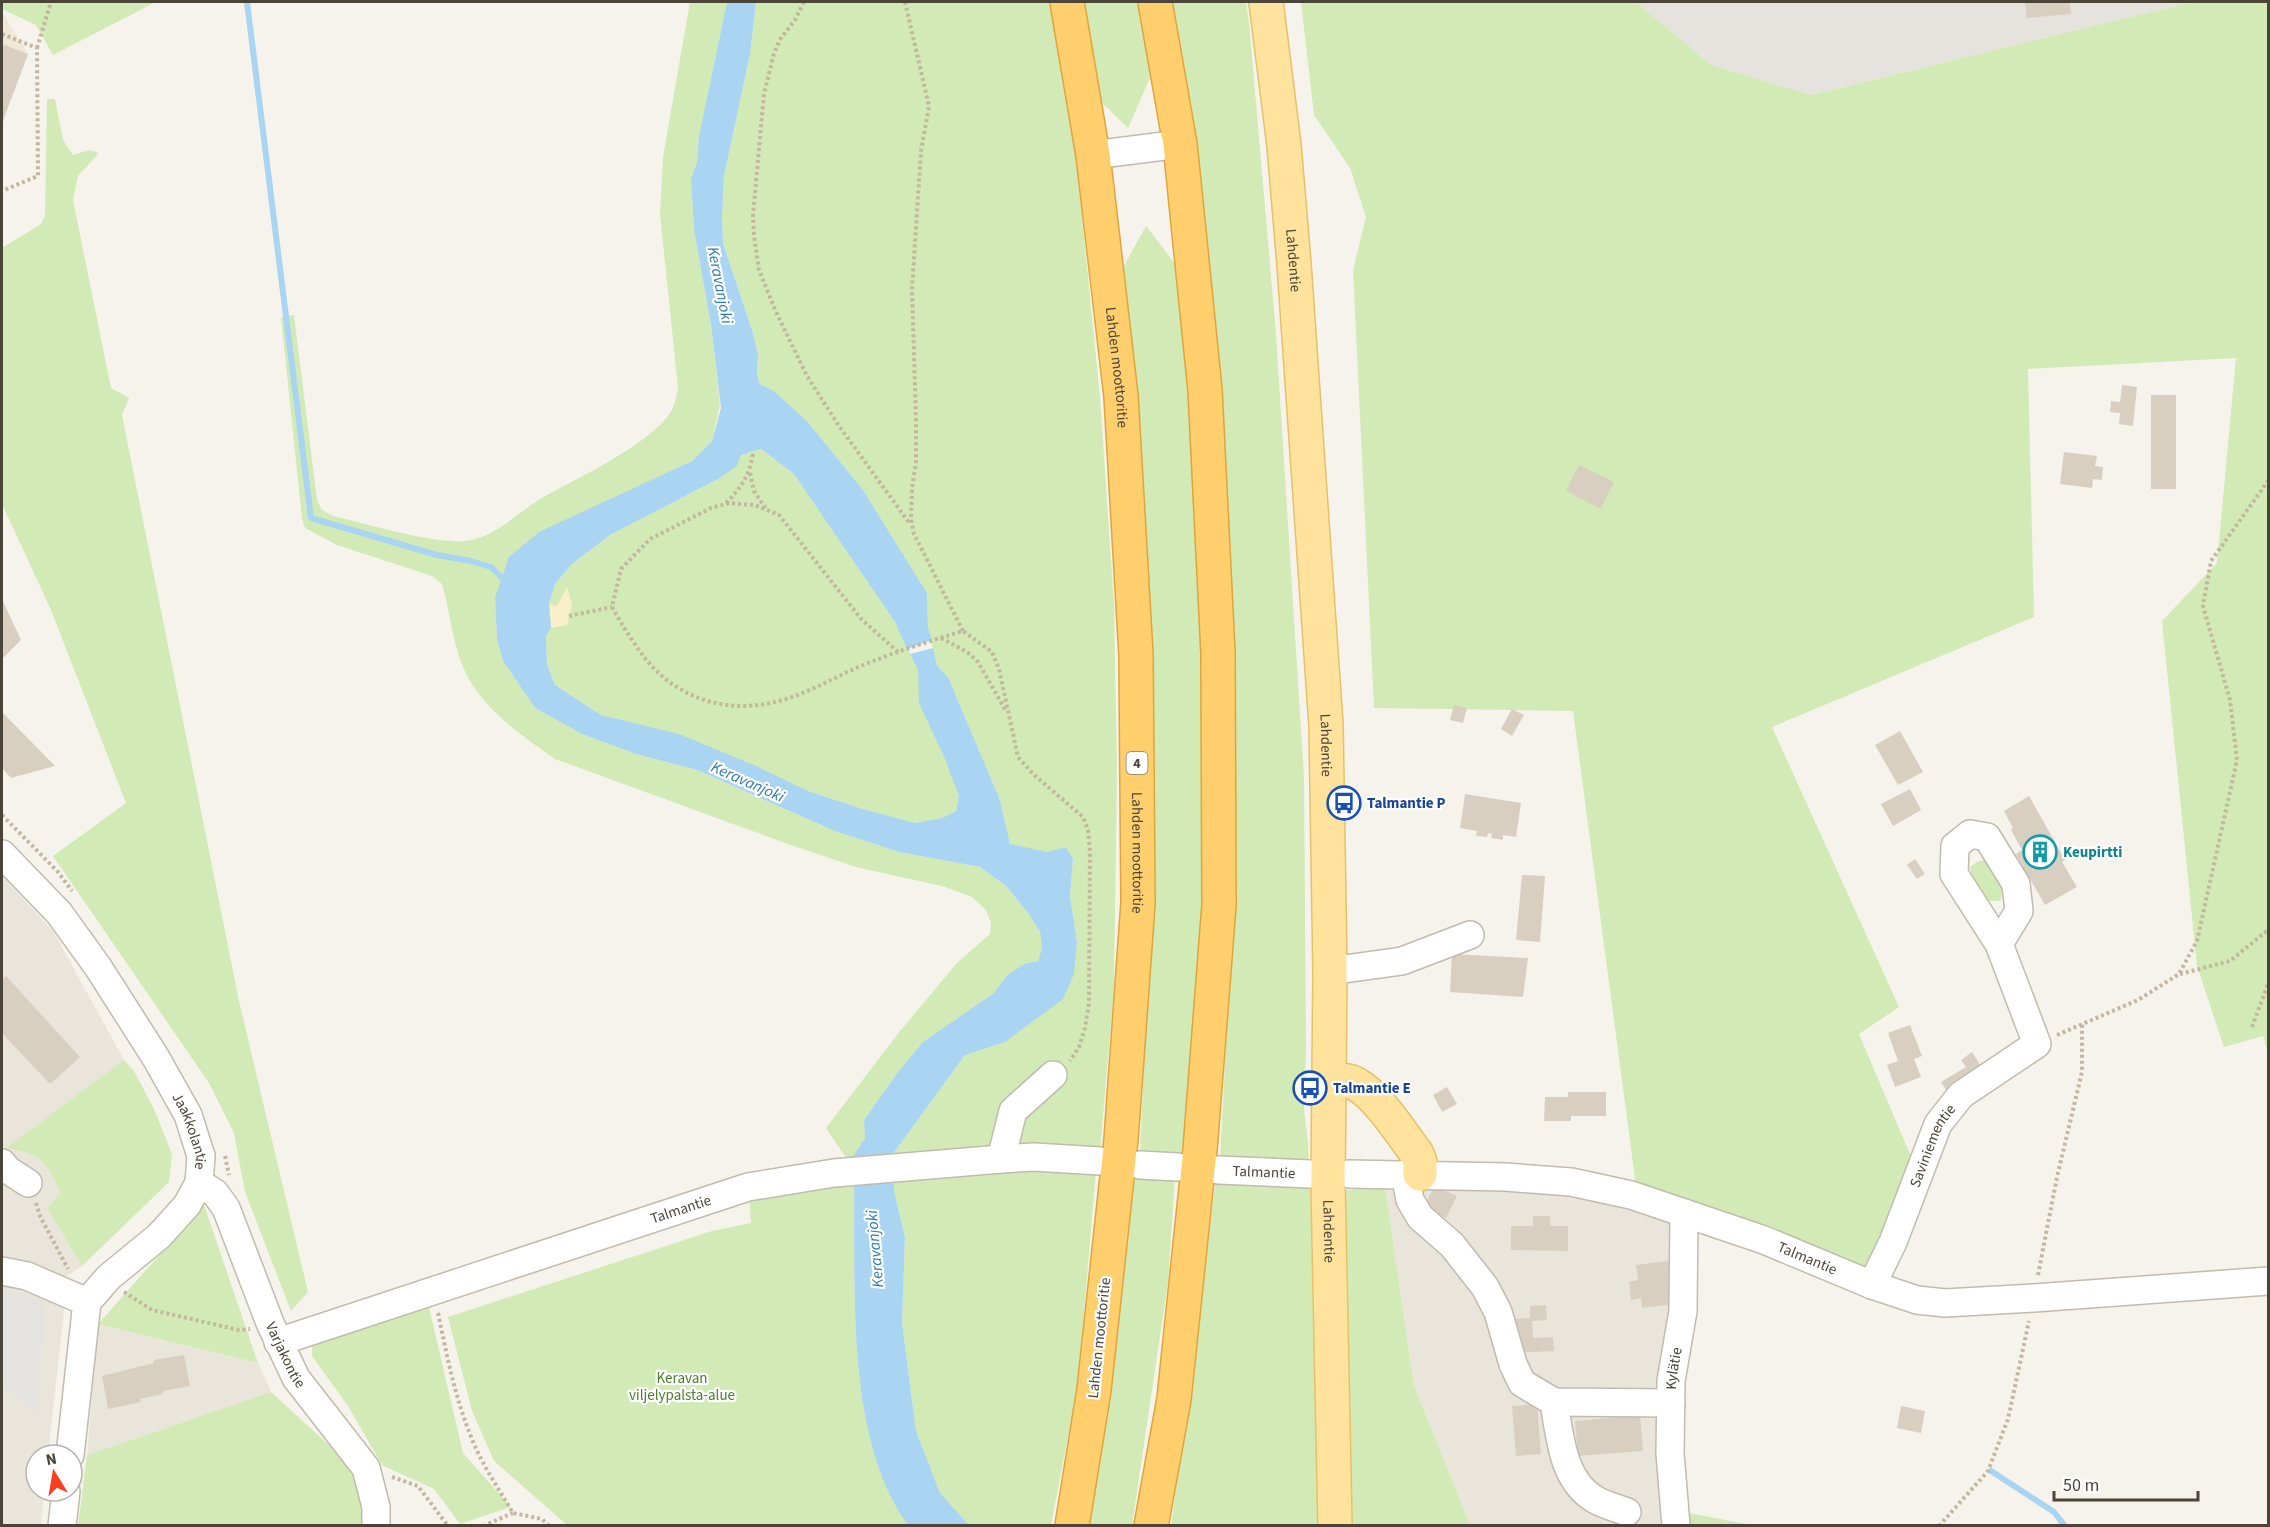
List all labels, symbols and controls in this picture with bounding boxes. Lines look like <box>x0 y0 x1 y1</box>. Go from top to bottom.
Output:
street label: Lahdentie <box>1280 228 1306 293</box>
water label: Keravanjoki <box>702 245 738 326</box>
street label: Lahden moottoritie <box>1100 306 1133 428</box>
street label: Lahdentie <box>1314 713 1337 777</box>
road number: 4 <box>1126 752 1148 774</box>
water label: Keravanjoki <box>708 756 788 808</box>
bus stop icon: Talmantie P <box>1326 785 1362 821</box>
street label: Lahden moottoritie <box>1126 792 1148 914</box>
place label: Talmantie P <box>1367 793 1446 814</box>
building icon: Keupirtti <box>2022 834 2058 870</box>
place label: Keupirtti <box>2063 842 2122 863</box>
bus stop icon: Talmantie E <box>1292 1070 1328 1106</box>
place label: Talmantie E <box>1333 1078 1411 1099</box>
street label: Jaakkolantie <box>166 1089 211 1170</box>
street label: Saviniementie <box>1905 1100 1961 1191</box>
street label: Talmantie <box>1232 1161 1296 1184</box>
street label: Talmantie <box>648 1190 714 1229</box>
street label: Lahdentie <box>1317 1199 1340 1263</box>
water label: Keravanjoki <box>861 1209 889 1289</box>
street label: Talmantie <box>1774 1237 1840 1280</box>
street label: Lahden moottoritie <box>1083 1277 1116 1399</box>
street label: Varjakontie <box>260 1319 310 1393</box>
street label: Kylätie <box>1661 1346 1688 1390</box>
park label: Keravan viljelypalsta-alue <box>629 1368 735 1406</box>
north arrow <box>24 1443 84 1503</box>
text: N <box>44 1447 59 1471</box>
scale bar <box>2054 1464 2198 1502</box>
text: 50 m <box>2063 1473 2099 1498</box>

